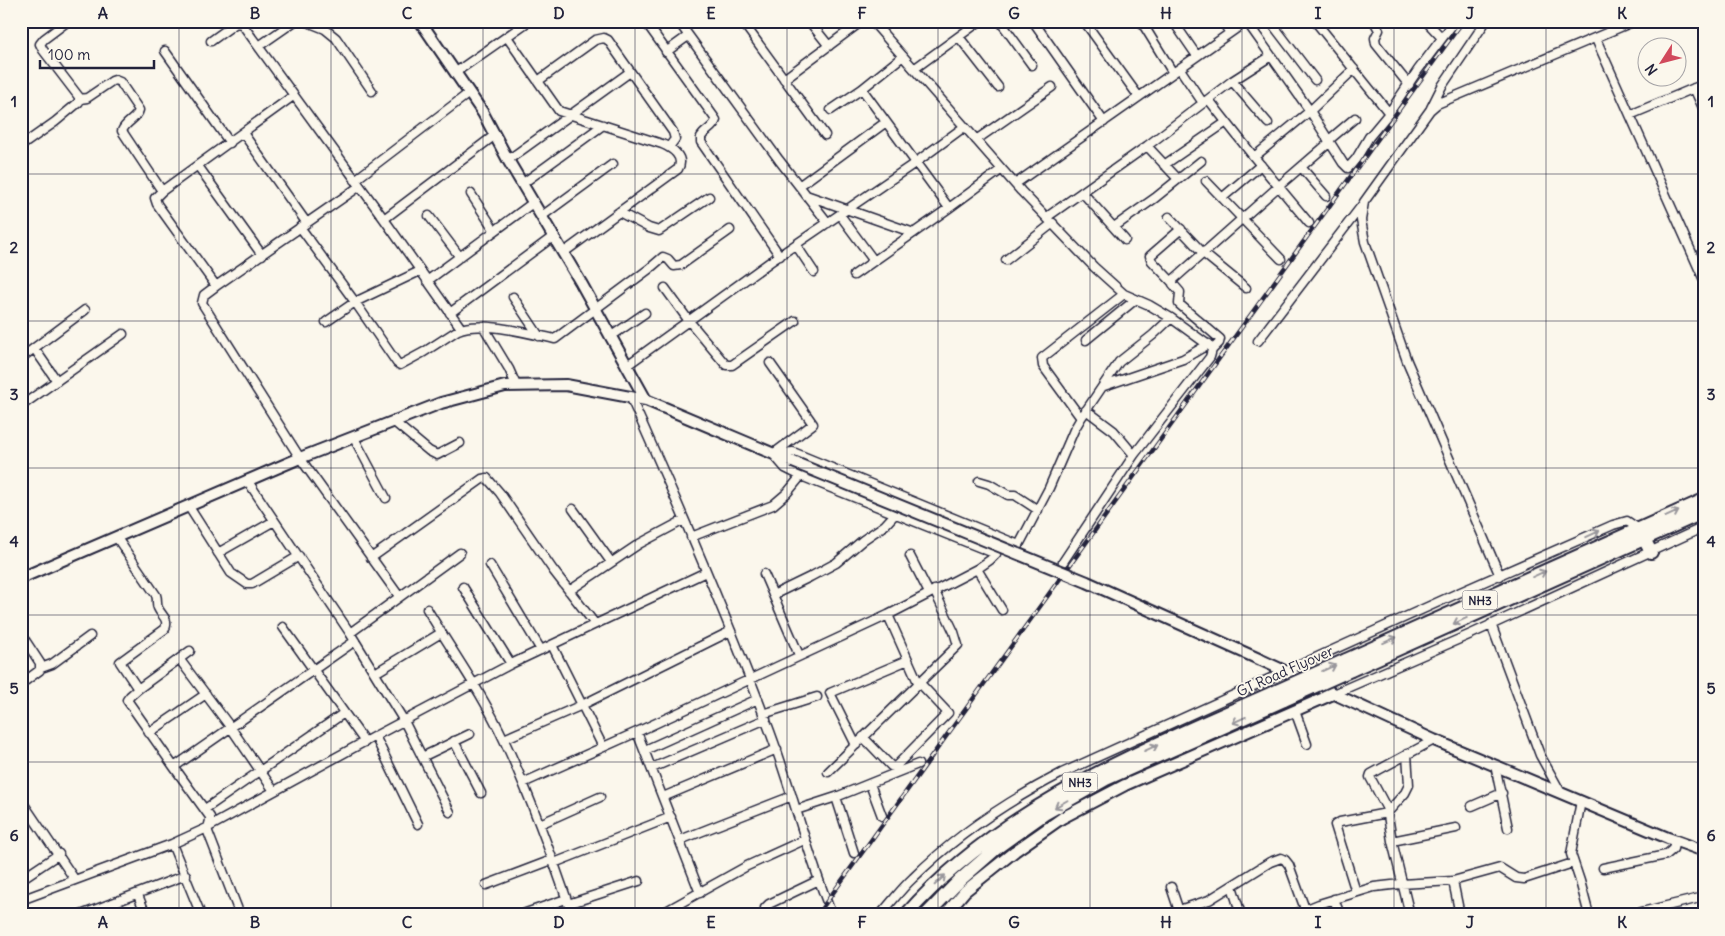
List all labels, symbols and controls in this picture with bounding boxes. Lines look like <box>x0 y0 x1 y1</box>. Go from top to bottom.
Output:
text: A <box>98 3 108 23</box>
text: B <box>250 3 261 23</box>
text: C <box>402 3 413 23</box>
text: D <box>553 3 565 23</box>
text: E <box>706 3 716 23</box>
text: F <box>857 3 867 23</box>
text: G <box>1008 3 1020 23</box>
text: H <box>1160 3 1172 23</box>
text: I <box>1315 3 1322 23</box>
text: J <box>1466 3 1475 23</box>
text: K <box>1617 3 1627 23</box>
scale bar <box>40 38 154 70</box>
north arrow <box>1638 38 1688 88</box>
text: 100 m <box>48 45 90 64</box>
text: N <box>1641 60 1662 79</box>
text: 1 <box>11 91 17 111</box>
text: 1 <box>1708 91 1714 111</box>
text: 2 <box>10 237 19 257</box>
text: 2 <box>1707 237 1716 257</box>
text: 3 <box>9 384 19 404</box>
text: 3 <box>1706 384 1716 404</box>
one-way arrow <box>1664 509 1679 519</box>
one-way arrow <box>1585 529 1600 539</box>
text: 4 <box>9 531 19 551</box>
text: 4 <box>1706 531 1716 551</box>
one-way arrow <box>1531 568 1546 578</box>
road number: NH3 <box>1462 590 1498 610</box>
one-way arrow <box>1453 617 1468 627</box>
one-way arrow <box>1382 635 1397 645</box>
street label: GT Road Flyover <box>1234 642 1336 700</box>
one-way arrow <box>1321 663 1336 673</box>
text: 5 <box>9 678 19 698</box>
text: 5 <box>1706 678 1716 698</box>
one-way arrow <box>1232 716 1247 725</box>
one-way arrow <box>1143 742 1158 752</box>
road number: NH3 <box>1062 772 1098 792</box>
one-way arrow <box>1053 799 1068 809</box>
text: 6 <box>9 825 19 845</box>
text: 6 <box>1706 825 1716 845</box>
one-way arrow <box>934 874 947 886</box>
text: A <box>98 912 108 932</box>
text: B <box>250 912 261 932</box>
text: C <box>402 912 413 932</box>
text: D <box>553 912 565 932</box>
text: E <box>706 912 716 932</box>
text: F <box>857 912 867 932</box>
text: G <box>1008 912 1020 932</box>
text: H <box>1160 912 1172 932</box>
text: I <box>1315 912 1322 932</box>
text: J <box>1466 912 1475 932</box>
text: K <box>1617 912 1627 932</box>

